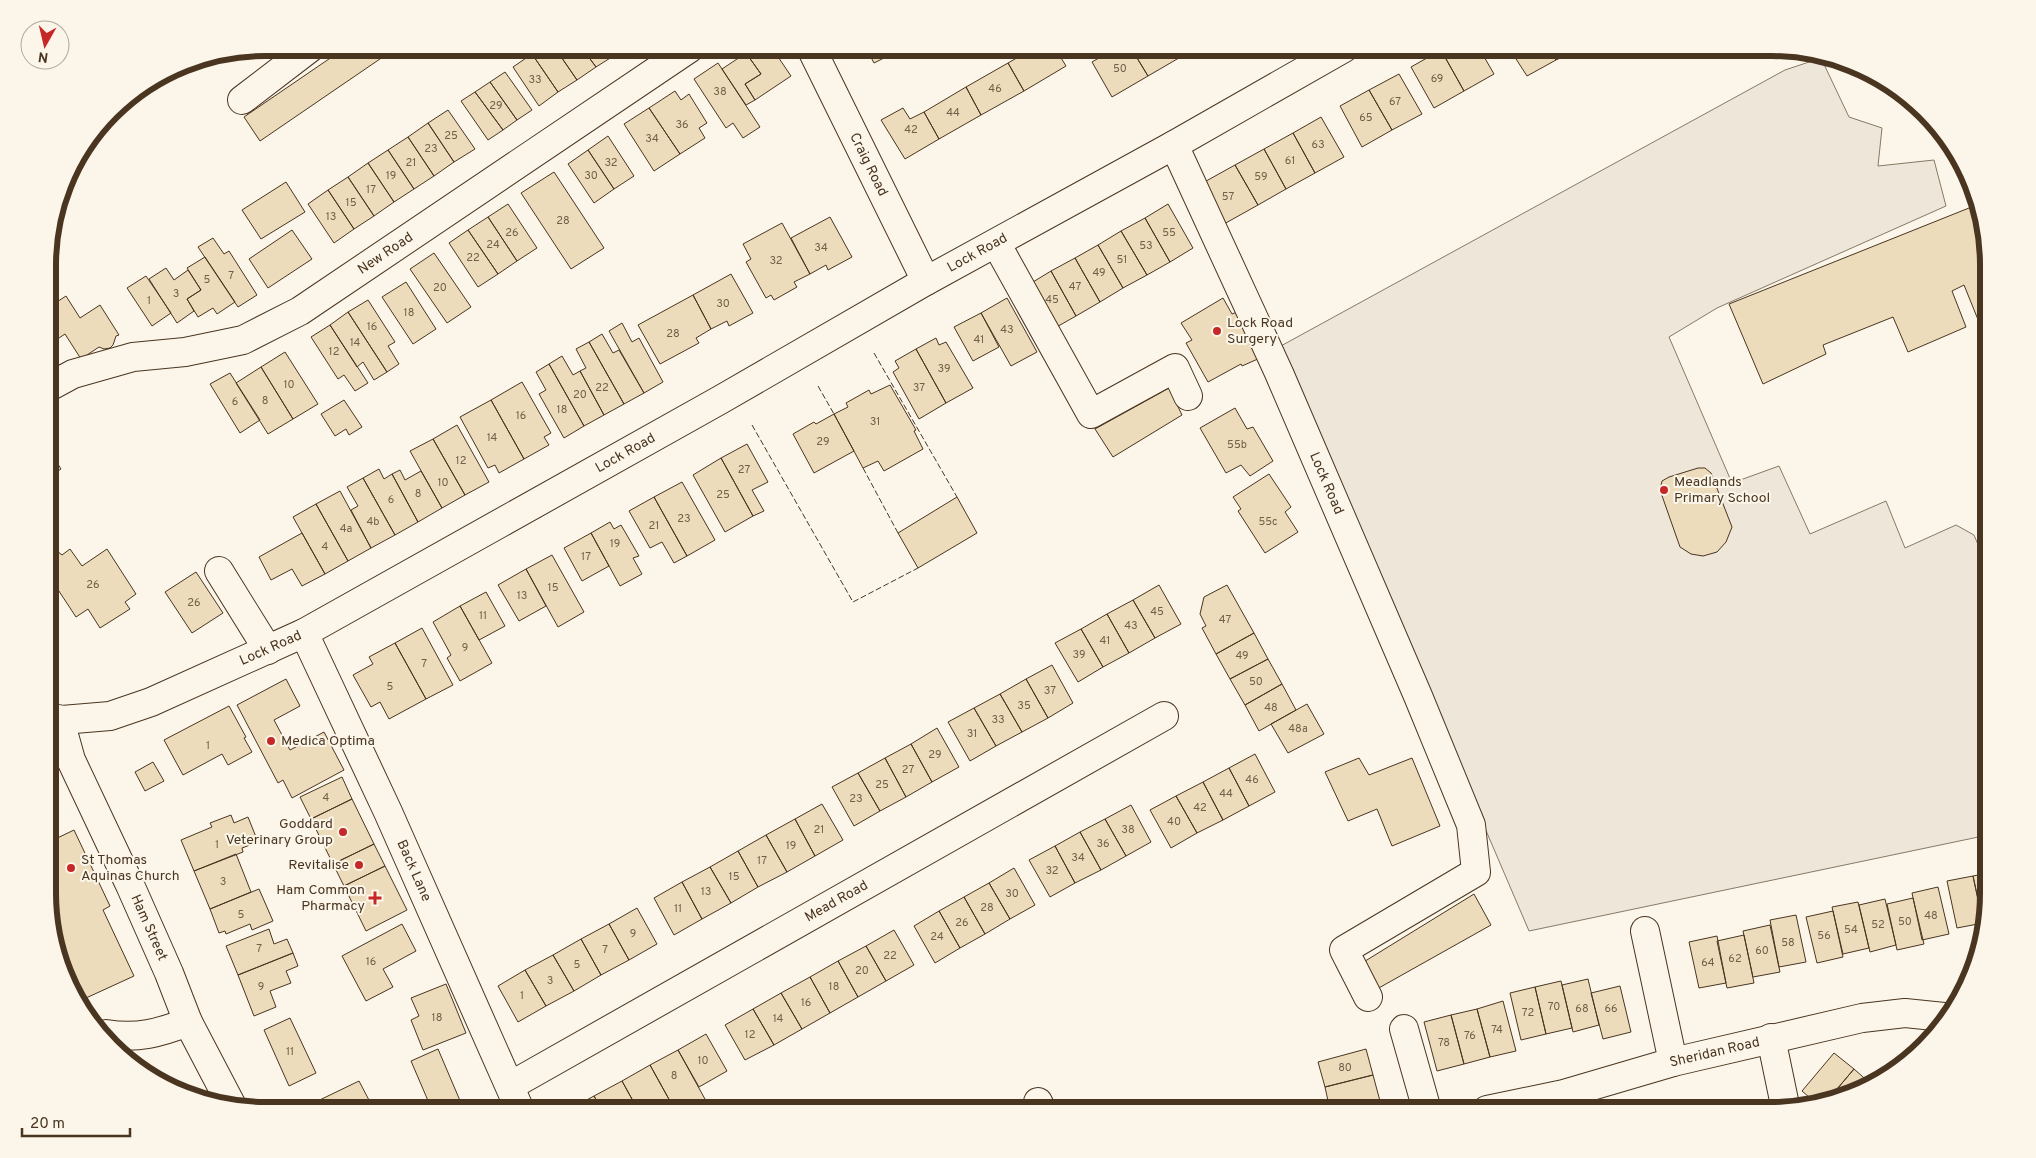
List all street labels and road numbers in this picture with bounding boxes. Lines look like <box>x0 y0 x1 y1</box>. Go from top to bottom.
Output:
street label: Craig Road <box>846 130 891 199</box>
street label: New Road <box>354 229 416 278</box>
street label: Lock Road <box>944 229 1010 276</box>
street label: Lock Road <box>592 429 658 477</box>
street label: Lock Road <box>1306 450 1347 517</box>
street label: Lock Road <box>237 627 304 669</box>
street label: Back Lane <box>393 837 435 904</box>
street label: Mead Road <box>802 877 871 926</box>
street label: Ham Street <box>127 892 171 963</box>
street label: Sheridan Road <box>1668 1034 1761 1071</box>

